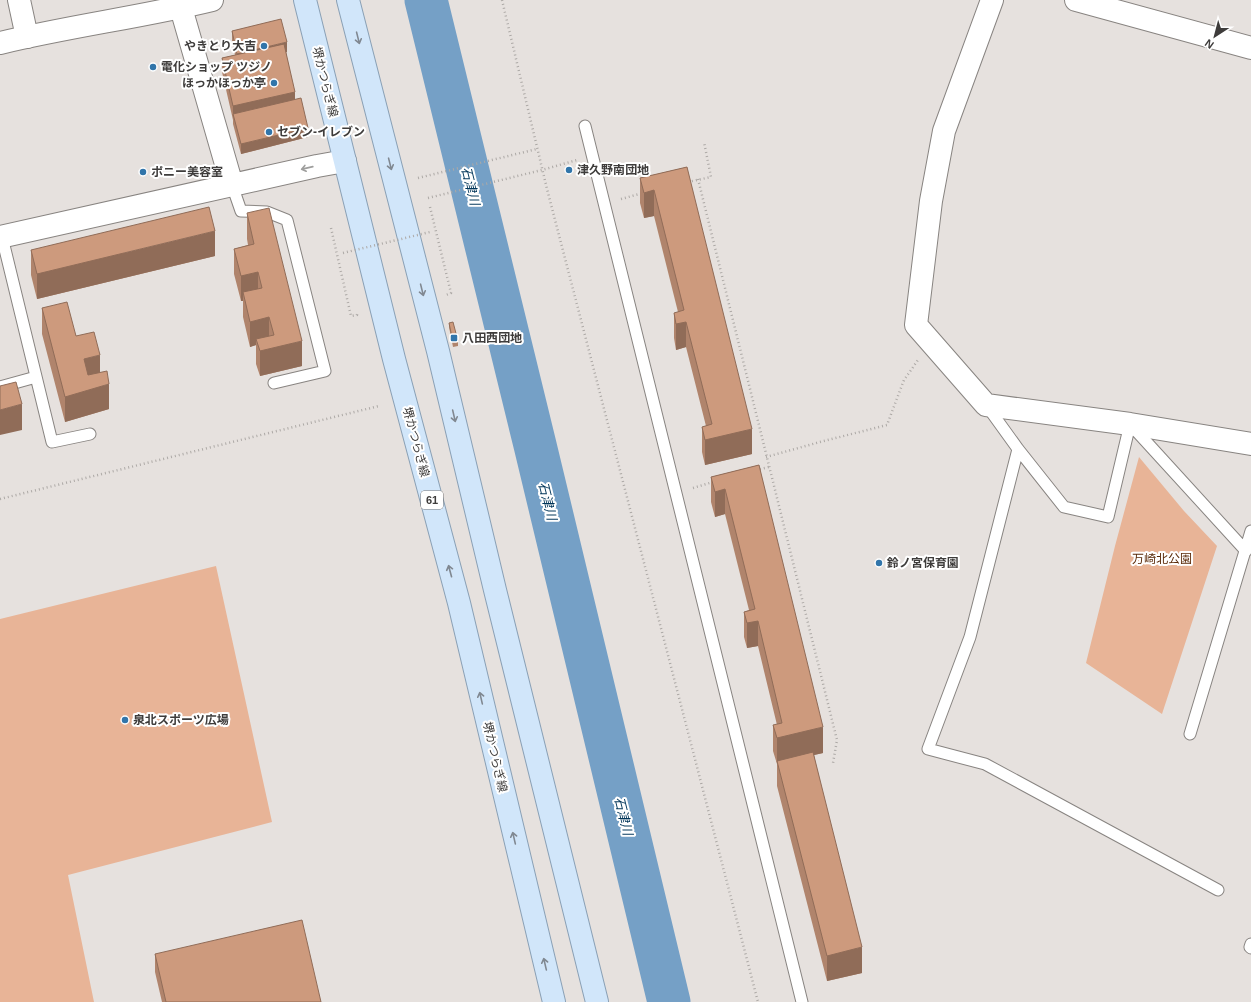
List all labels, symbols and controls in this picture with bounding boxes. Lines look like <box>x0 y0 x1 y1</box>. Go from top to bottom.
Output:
north arrow <box>1195 16 1235 56</box>
one-way arrow <box>355 31 362 44</box>
text: N <box>1202 37 1216 51</box>
place label: やきとり大吉 <box>184 39 256 53</box>
marker: やきとり大吉 <box>259 41 269 51</box>
street label: 堺かつらぎ線 <box>309 45 341 119</box>
place label: 電化ショップ ツジノ <box>161 60 272 74</box>
marker: 電化ショップ ツジノ <box>148 62 158 72</box>
place label: ほっかほっか亭 <box>182 76 266 90</box>
marker: ほっかほっか亭 <box>269 78 279 88</box>
place label: セブン-イレブン <box>277 125 365 139</box>
marker: セブン-イレブン <box>264 127 274 137</box>
one-way arrow <box>387 157 395 170</box>
place label: 津久野南団地 <box>577 163 649 177</box>
place label: ポニー美容室 <box>151 165 223 179</box>
one-way arrow <box>301 165 314 173</box>
water label: 石津川 <box>459 165 483 209</box>
marker: 津久野南団地 <box>564 165 574 175</box>
marker: ポニー美容室 <box>138 167 148 177</box>
one-way arrow <box>419 283 427 296</box>
place label: 八田西団地 <box>462 331 522 345</box>
marker: 八田西団地 <box>449 333 459 343</box>
street label: 堺かつらぎ線 <box>400 405 432 479</box>
one-way arrow <box>450 409 458 422</box>
water label: 石津川 <box>536 480 560 524</box>
road number: 61 <box>421 491 443 509</box>
park label: 万崎北公園 <box>1132 552 1192 566</box>
place label: 鈴ノ宮保育園 <box>886 556 959 570</box>
marker: 鈴ノ宮保育園 <box>874 558 884 568</box>
one-way arrow <box>446 565 453 578</box>
one-way arrow <box>477 691 484 704</box>
place label: 泉北スポーツ広場 <box>133 713 229 727</box>
marker: 泉北スポーツ広場 <box>120 715 130 725</box>
street label: 堺かつらぎ線 <box>480 720 510 794</box>
water label: 石津川 <box>612 795 636 839</box>
one-way arrow <box>510 831 518 844</box>
one-way arrow <box>540 958 548 971</box>

